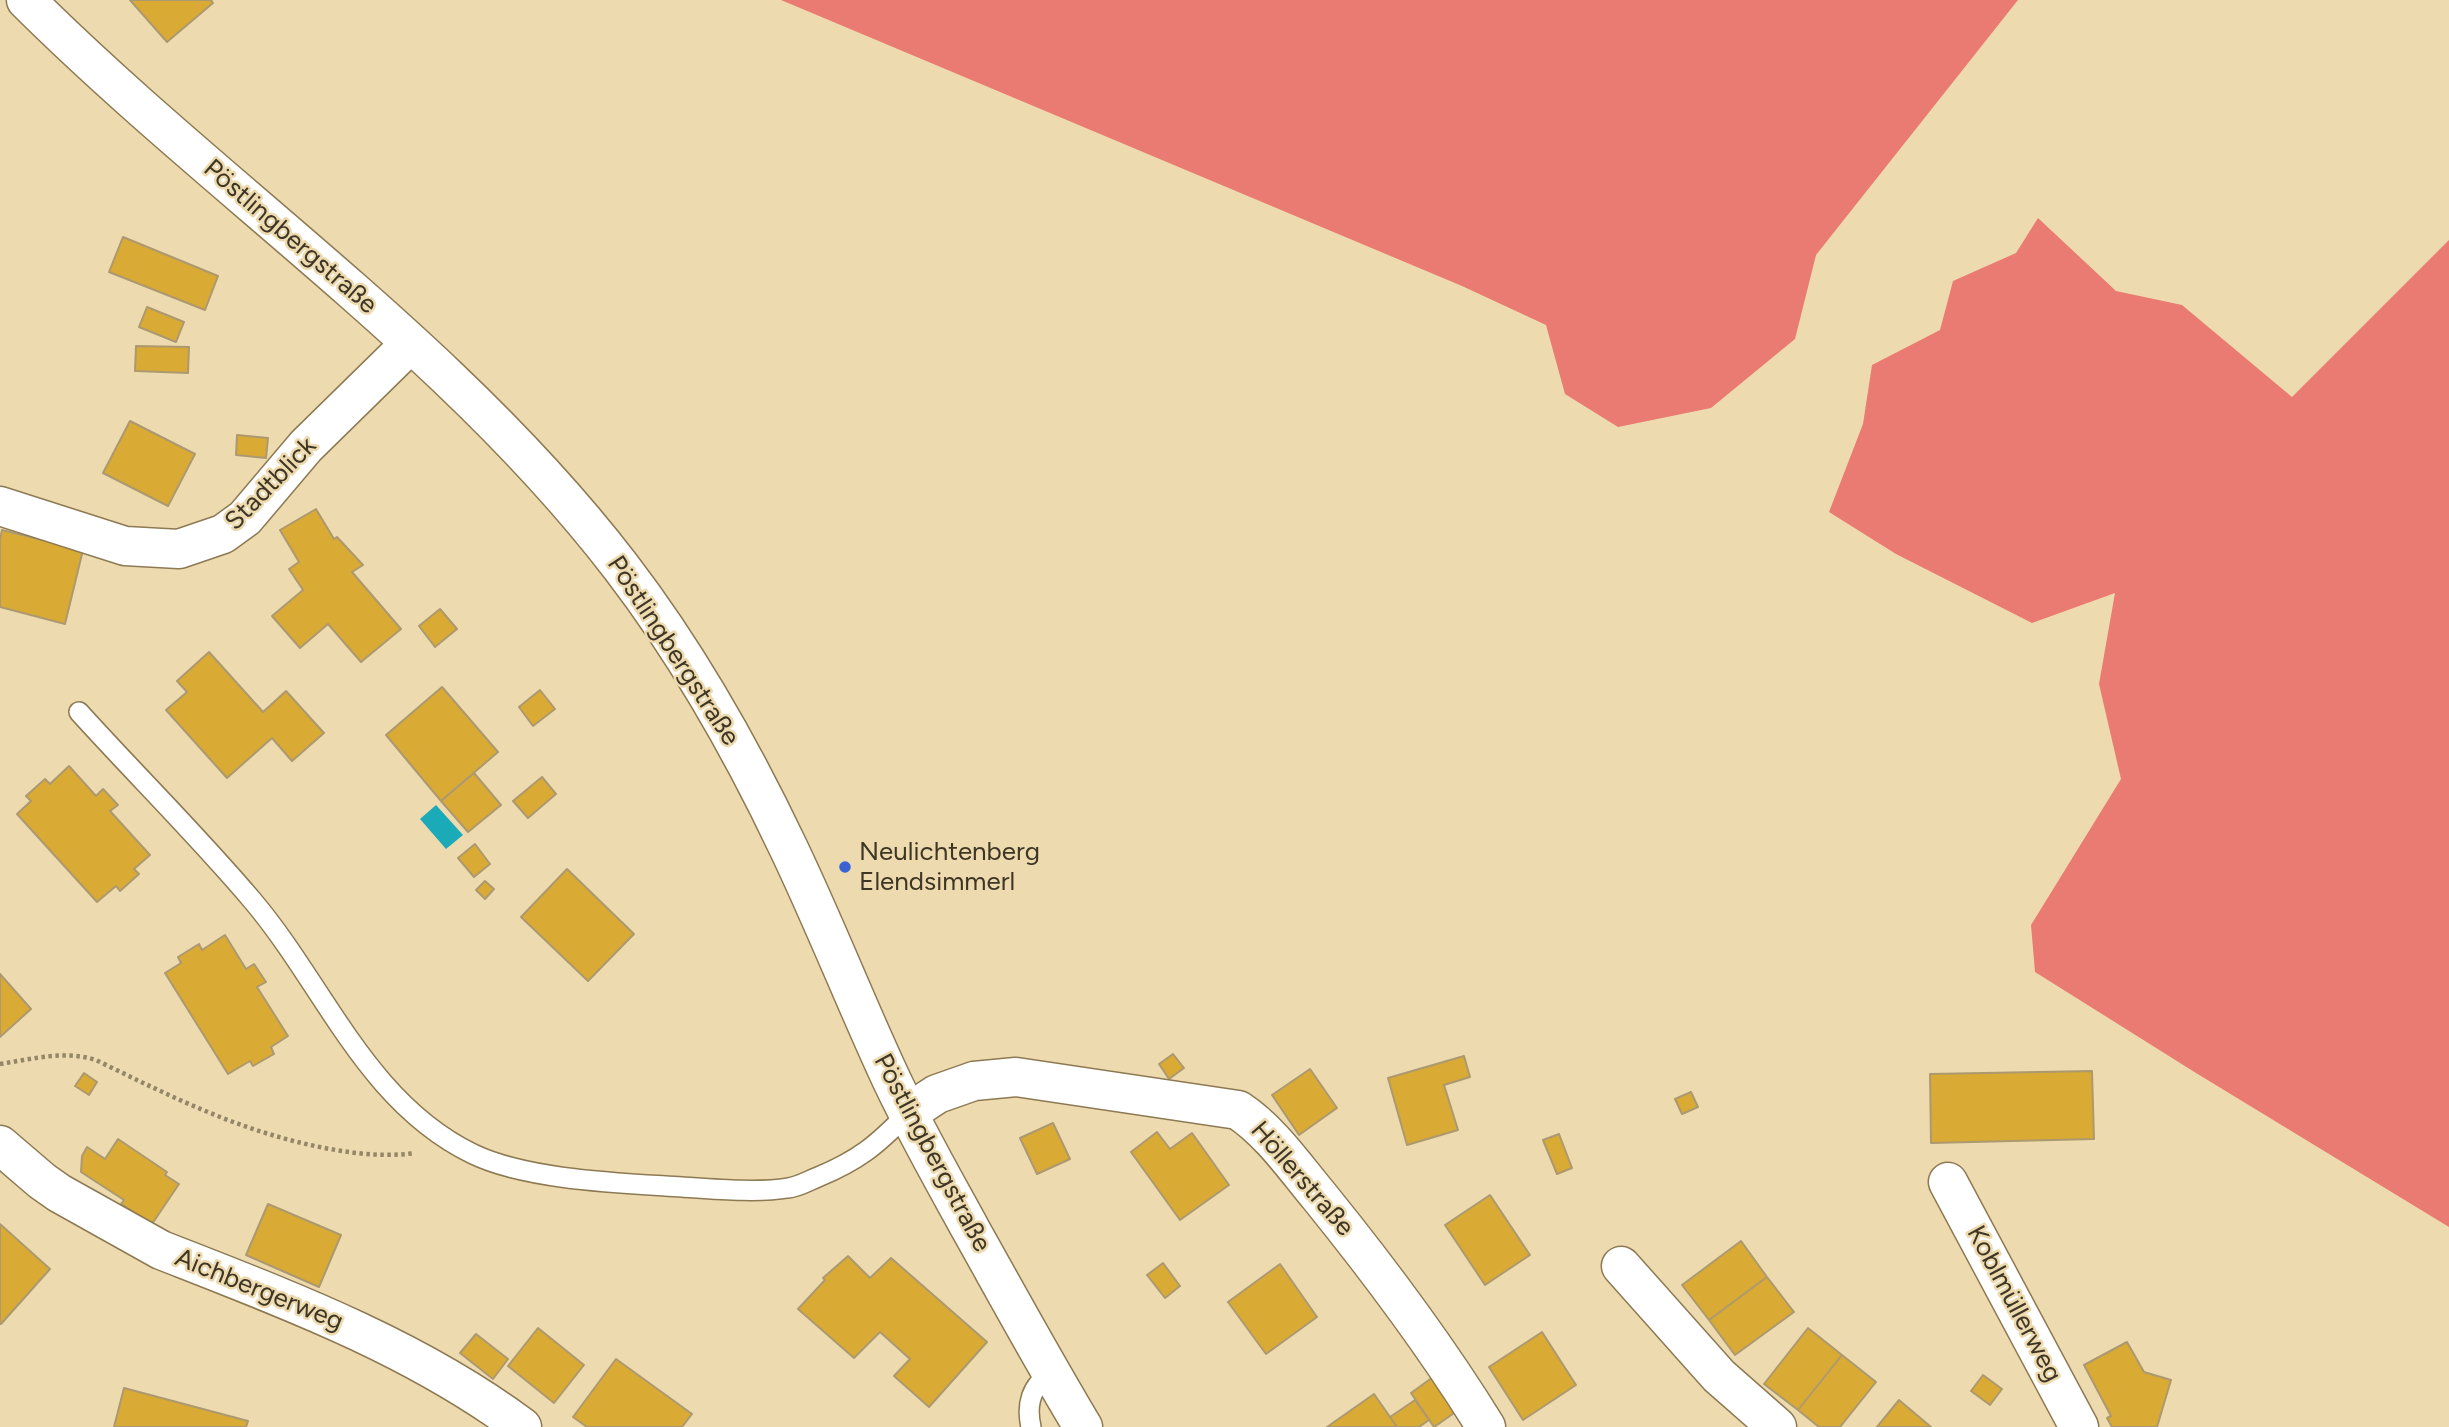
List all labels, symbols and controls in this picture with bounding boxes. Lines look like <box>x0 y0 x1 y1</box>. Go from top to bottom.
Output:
street label: Pöstlingbergstraße <box>197 153 383 321</box>
street label: Stadtblick <box>219 431 323 537</box>
street label: Pöstlingbergstraße <box>600 550 746 752</box>
place label: Neulichtenberg Elendsimmerl <box>859 836 1040 898</box>
marker: Neulichtenberg Elendsimmerl <box>837 859 853 875</box>
street label: Pöstlingbergstraße <box>867 1049 997 1257</box>
street label: Höllerstraße <box>1244 1115 1360 1243</box>
street label: Koblmüllerweg <box>1960 1221 2068 1387</box>
street label: Aichbergerweg <box>171 1242 347 1338</box>

